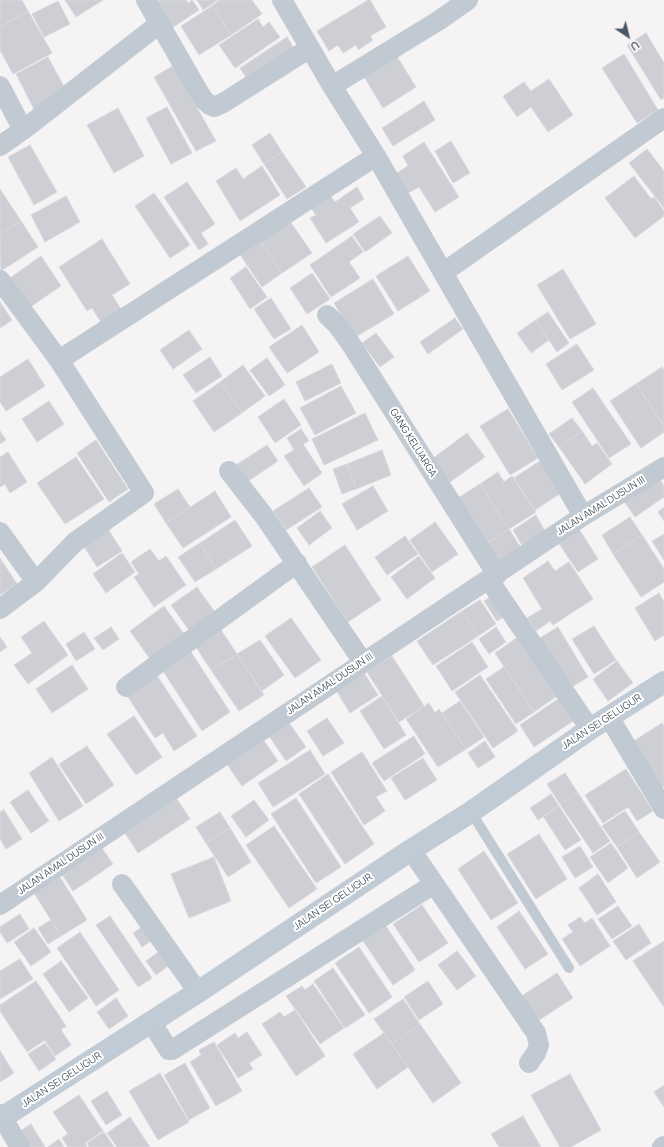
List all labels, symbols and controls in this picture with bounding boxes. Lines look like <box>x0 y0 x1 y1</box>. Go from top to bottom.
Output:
north arrow <box>608 16 648 56</box>
text: U <box>628 38 643 55</box>
street label: GANG KELUARGA <box>387 407 439 479</box>
street label: JALAN AMAL DUSUN III <box>555 474 647 538</box>
street label: JALAN AMAL DUSUN III <box>284 651 376 717</box>
street label: JALAN SEI GELUGUR <box>560 692 644 752</box>
street label: JALAN AMAL DUSUN III <box>15 831 107 897</box>
street label: JALAN SEI GELUGUR <box>291 871 375 933</box>
street label: JALAN SEI GELUGUR <box>20 1050 104 1110</box>

